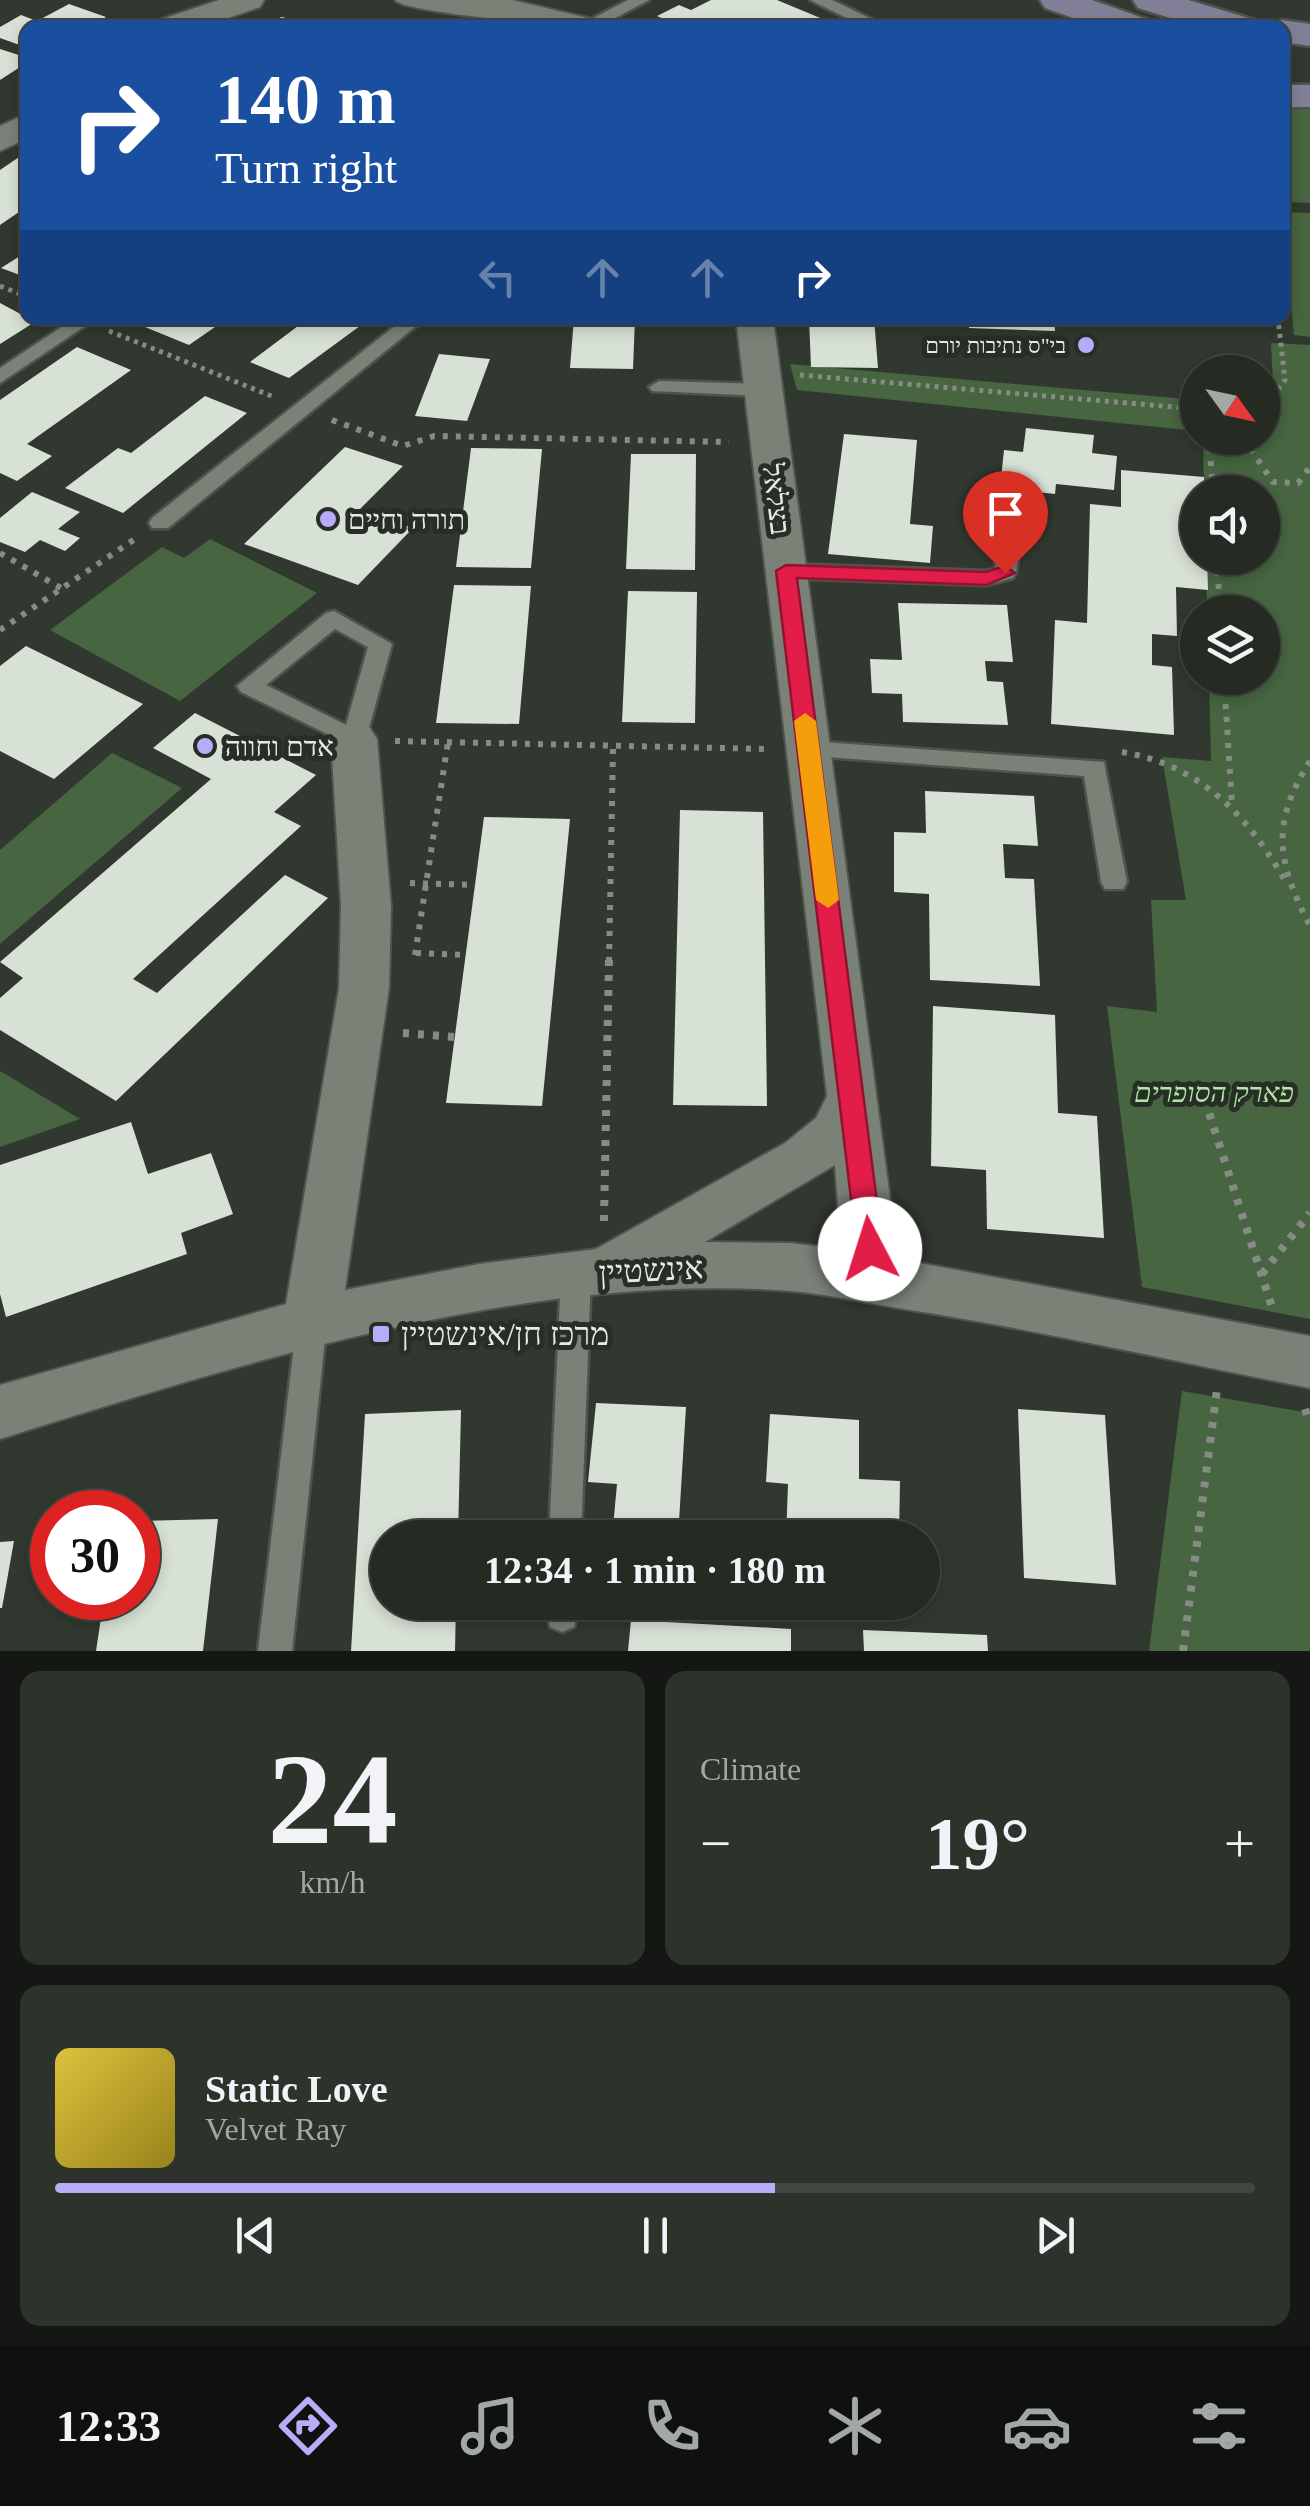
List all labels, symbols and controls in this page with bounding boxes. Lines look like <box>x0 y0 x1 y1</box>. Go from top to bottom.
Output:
icon: right <box>50 60 180 190</box>
text: 140 m <box>215 61 396 138</box>
text: Turn right <box>215 143 397 193</box>
icon: left <box>470 250 525 305</box>
icon: ahead <box>575 250 630 305</box>
icon: ahead <box>680 250 735 305</box>
icon: right <box>785 250 840 305</box>
place label: בי"ס נתיבות יורם <box>925 333 1066 358</box>
marker: בי"ס נתיבות יורם <box>1075 334 1097 356</box>
north arrow <box>1180 355 1280 455</box>
map controls <box>1180 355 1280 695</box>
street label: בצלאל <box>757 461 796 536</box>
pin <box>963 471 1048 574</box>
button: sound <box>1180 475 1280 575</box>
icon: arrive <box>978 486 1033 541</box>
place label: תורה וחיים <box>348 504 465 535</box>
marker: תורה וחיים <box>317 508 339 530</box>
button: layers <box>1180 595 1280 695</box>
place label: אדם וחווה <box>225 731 334 762</box>
marker: אדם וחווה <box>194 735 216 757</box>
park label: פארק הסופרים <box>1134 1077 1294 1108</box>
position arrow <box>818 1197 922 1301</box>
street label: אינשטיין <box>598 1249 704 1291</box>
place label: מרכז חן/אינשטיין <box>401 1316 609 1352</box>
marker: מרכז חן/אינשטיין <box>370 1323 392 1345</box>
speed limit sign: 30 <box>30 1490 160 1620</box>
text: 12:34 · 1 min · 180 m <box>484 1549 826 1591</box>
text: 24 <box>268 1727 398 1871</box>
text: Climate <box>700 1751 801 1787</box>
text: 19° <box>925 1802 1030 1885</box>
text: − <box>700 1813 731 1874</box>
text: + <box>1224 1813 1255 1874</box>
text: km/h <box>300 1864 365 1900</box>
text: Static Love <box>205 2068 388 2110</box>
text: Velvet Ray <box>205 2111 346 2147</box>
icon: previous <box>228 2208 283 2263</box>
icon: pause <box>628 2208 683 2263</box>
icon: next <box>1028 2208 1083 2263</box>
icon: directions <box>273 2391 343 2461</box>
icon: music <box>455 2391 525 2461</box>
icon: phone <box>637 2391 707 2461</box>
icon: climate <box>820 2391 890 2461</box>
icon: car <box>1002 2391 1072 2461</box>
icon: filters <box>1184 2391 1254 2461</box>
text: 12:33 <box>56 2401 161 2451</box>

